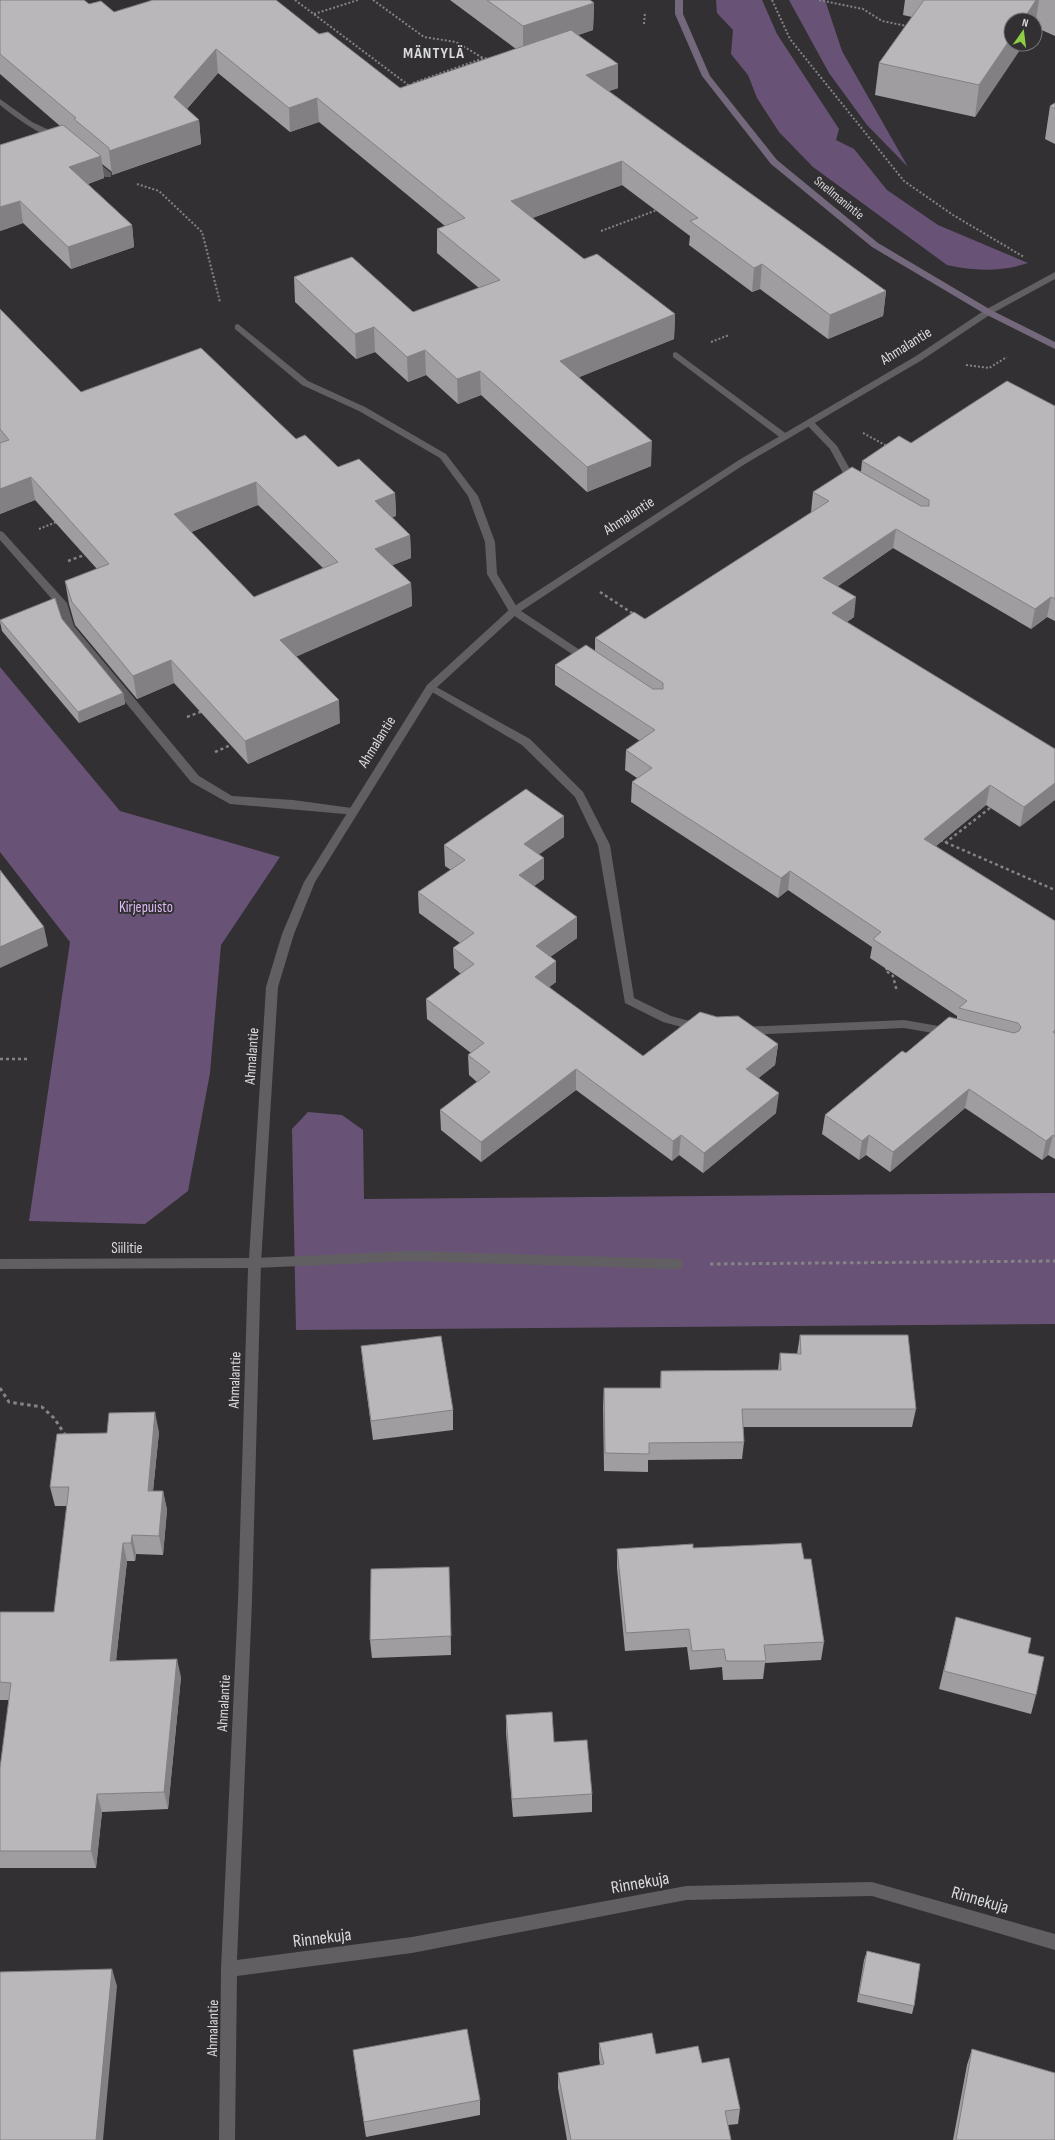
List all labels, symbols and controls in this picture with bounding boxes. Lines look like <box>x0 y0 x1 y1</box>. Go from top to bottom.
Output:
north arrow <box>1003 12 1043 52</box>
text: N <box>1021 16 1030 30</box>
district label: MÄNTYLÄ <box>403 44 465 63</box>
street label: Snellmanintie <box>811 173 867 223</box>
street label: Ahmalantie <box>876 323 935 370</box>
street label: Ahmalantie <box>599 493 658 540</box>
street label: Ahmalantie <box>353 713 400 772</box>
park label: Kirjepuisto <box>119 898 173 917</box>
street label: Ahmalantie <box>240 1027 263 1086</box>
street label: Siilitie <box>111 1239 143 1258</box>
street label: Ahmalantie <box>224 1351 245 1410</box>
street label: Ahmalantie <box>213 1674 235 1733</box>
street label: Rinnekuja <box>609 1868 671 1898</box>
street label: Rinnekuja <box>949 1882 1011 1918</box>
street label: Rinnekuja <box>292 1924 353 1952</box>
street label: Ahmalantie <box>203 1999 223 2058</box>

